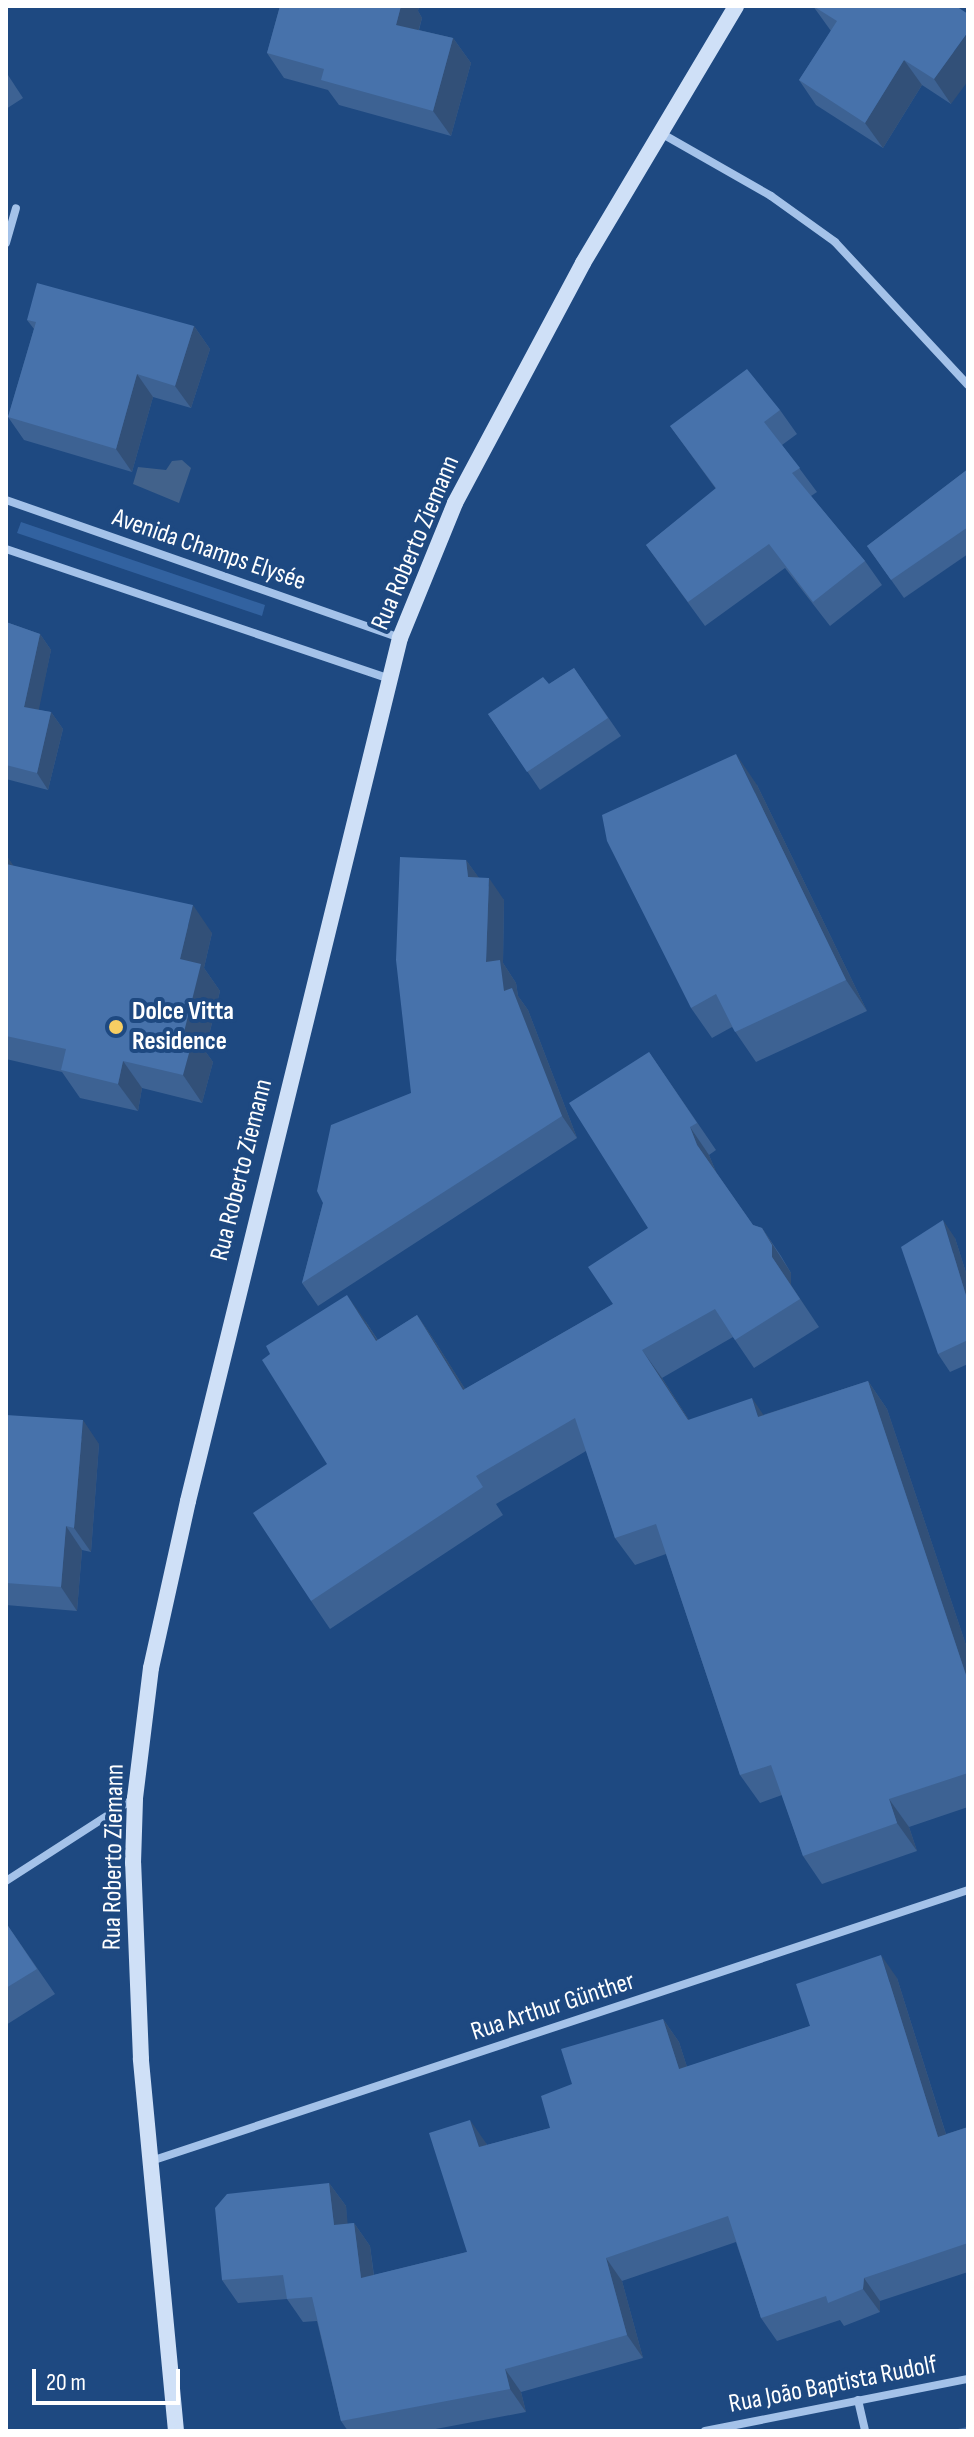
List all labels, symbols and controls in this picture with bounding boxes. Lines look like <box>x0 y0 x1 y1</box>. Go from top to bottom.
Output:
street label: Rua Roberto Ziemann <box>365 451 467 635</box>
street label: Avenida Champs Elysée <box>108 502 310 598</box>
place label: Dolce Vitta Residence <box>132 996 234 1058</box>
marker: Dolce Vitta Residence <box>107 1018 125 1036</box>
street label: Rua Roberto Ziemann <box>204 1076 280 1264</box>
street label: Rua Roberto Ziemann <box>97 1764 131 1950</box>
street label: Rua Arthur Günther <box>467 1966 639 2048</box>
street label: Rua João Baptista Rudolf <box>726 2350 940 2420</box>
scale bar <box>36 2353 184 2403</box>
text: 20 m <box>46 2368 86 2397</box>

